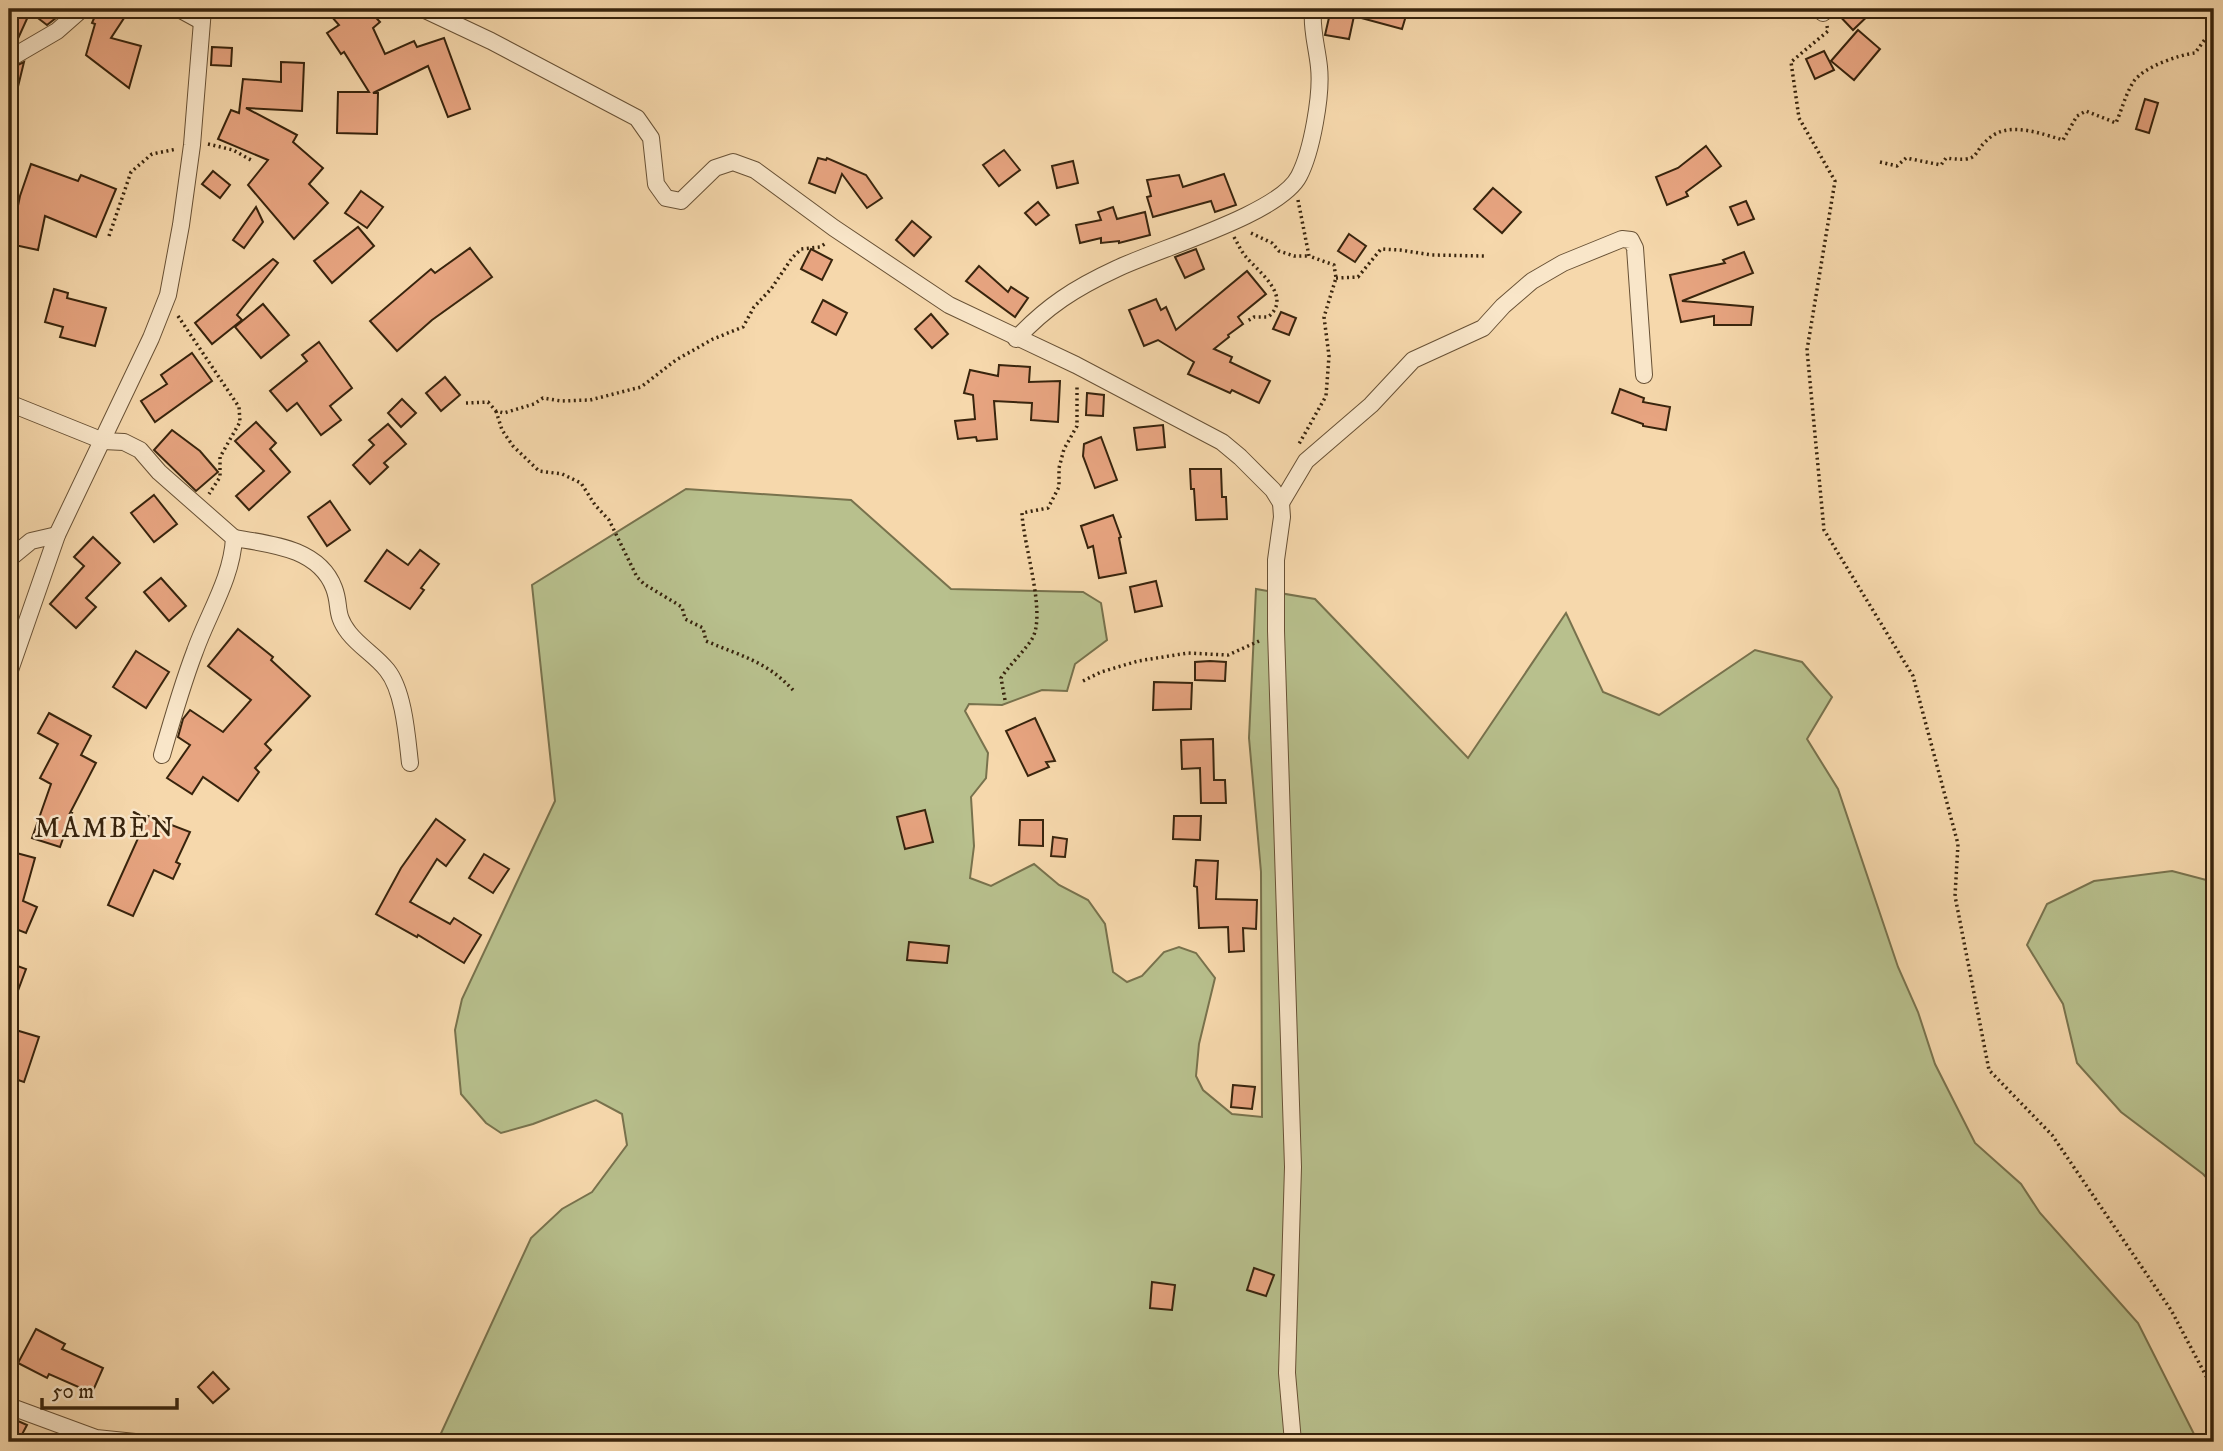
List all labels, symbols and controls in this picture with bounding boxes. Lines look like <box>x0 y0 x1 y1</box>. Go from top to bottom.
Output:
district label: MAMBÈN <box>34 811 176 846</box>
scale bar <box>42 1367 177 1411</box>
text: 50 m <box>52 1379 94 1405</box>

